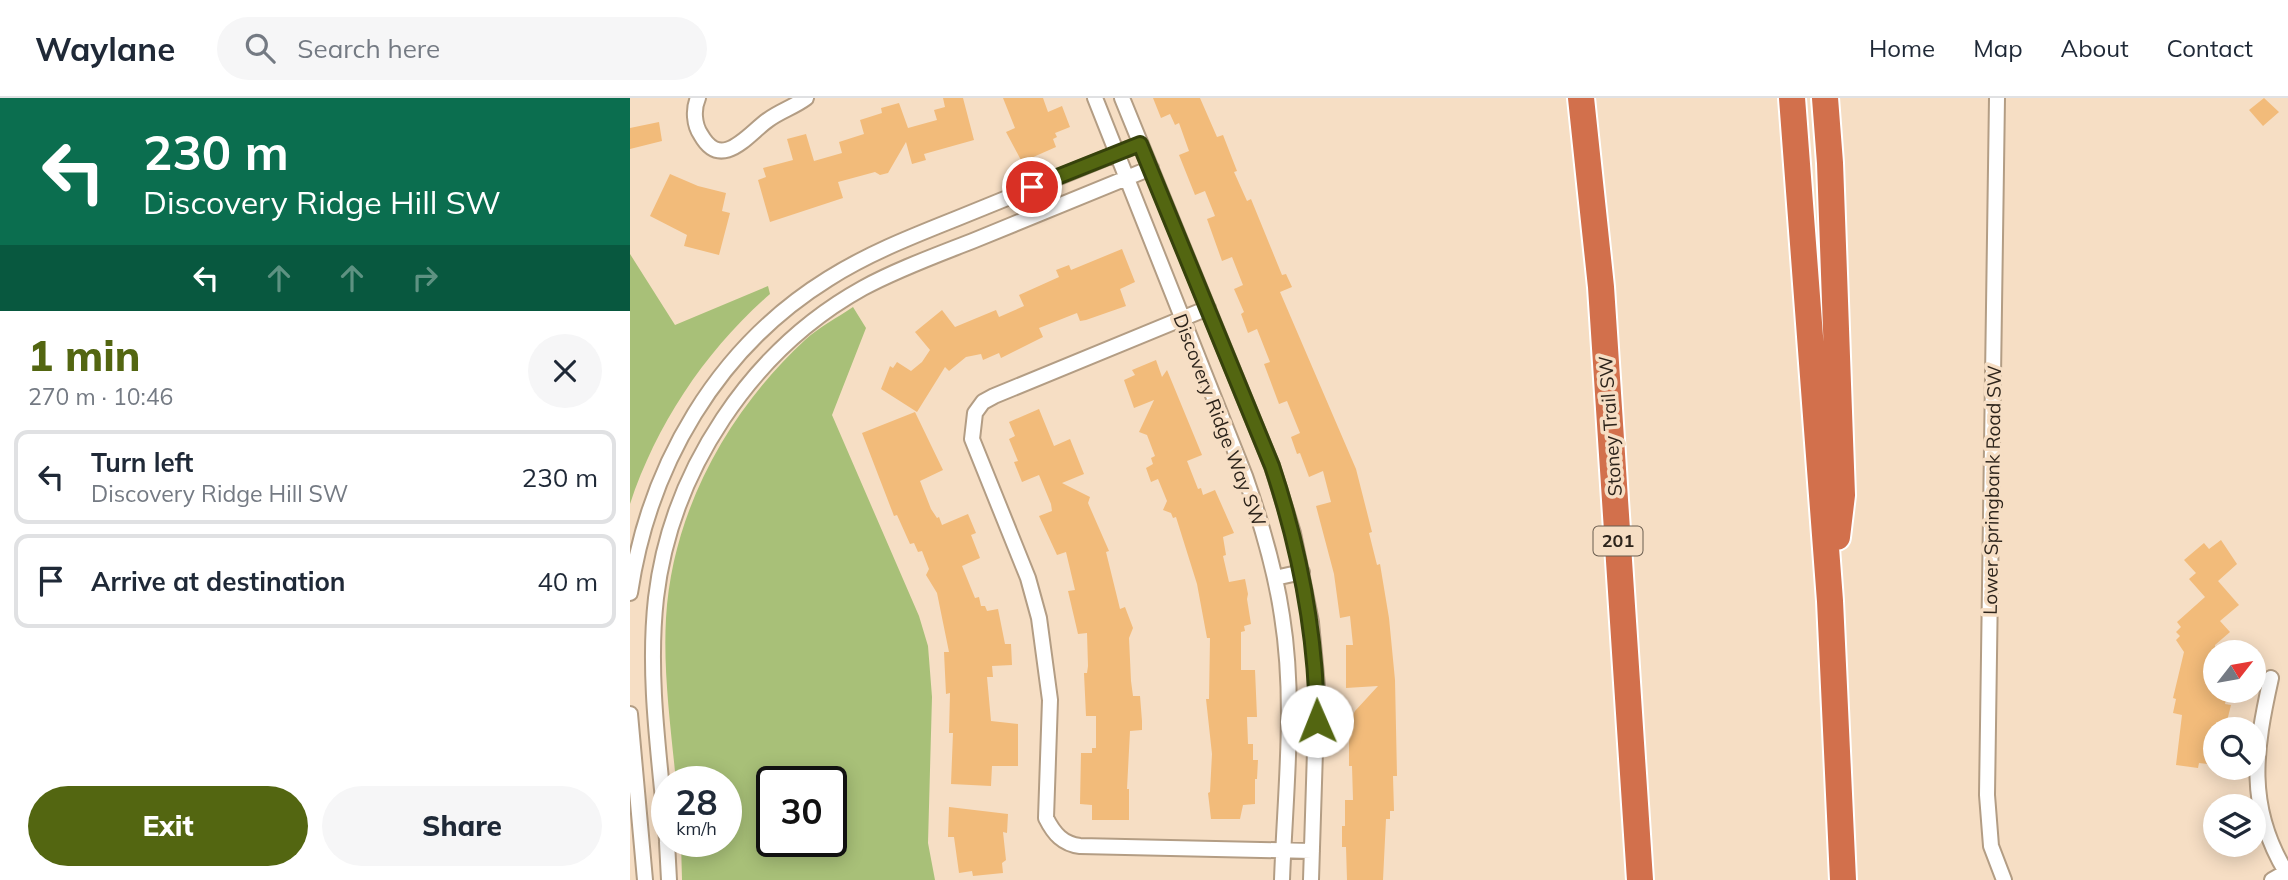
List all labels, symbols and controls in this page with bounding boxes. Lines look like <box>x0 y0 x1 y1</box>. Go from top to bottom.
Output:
search box <box>217 17 707 80</box>
text: Waylane <box>35 28 175 69</box>
icon: search <box>241 29 279 67</box>
text: Search here <box>297 32 440 65</box>
text: Home <box>1869 33 1935 63</box>
text: Map <box>1973 33 2023 63</box>
text: About <box>2061 33 2129 63</box>
text: Contact <box>2167 33 2253 63</box>
text: 230 m <box>143 121 289 182</box>
icon: left <box>28 126 119 217</box>
pin <box>1002 157 1062 217</box>
icon: arrive <box>1013 168 1051 206</box>
text: Discovery Ridge Hill SW <box>143 182 501 222</box>
icon: left <box>187 259 225 297</box>
icon: ahead <box>260 259 298 297</box>
icon: ahead <box>333 259 371 297</box>
icon: right <box>406 259 444 297</box>
street label: Discovery Ridge Way SW <box>1168 310 1272 530</box>
text: 1 min <box>28 329 141 382</box>
button: close <box>528 334 602 408</box>
street label: Stoney Trail SW <box>1593 355 1627 497</box>
street label: Lower Springbank Road SW <box>1978 365 2006 615</box>
text: 270 m · 10:46 <box>28 382 173 411</box>
text: Turn left <box>91 446 193 479</box>
icon: left <box>32 458 70 496</box>
text: 230 m <box>522 461 598 494</box>
text: Discovery Ridge Hill SW <box>91 479 348 508</box>
road number: 201 <box>1594 526 1642 556</box>
icon: arrive <box>32 562 70 600</box>
text: Arrive at destination <box>91 565 346 598</box>
text: 40 m <box>537 565 598 598</box>
north arrow <box>2203 640 2266 704</box>
map controls <box>2203 640 2266 857</box>
position arrow <box>1280 684 1354 758</box>
button: search <box>2203 717 2266 780</box>
speed limit sign: 30 <box>756 766 847 857</box>
text: 28 <box>675 780 718 824</box>
button: Exit <box>28 786 308 866</box>
button: Share <box>322 786 602 866</box>
button: layers <box>2203 794 2266 857</box>
text: km/h <box>676 817 717 840</box>

